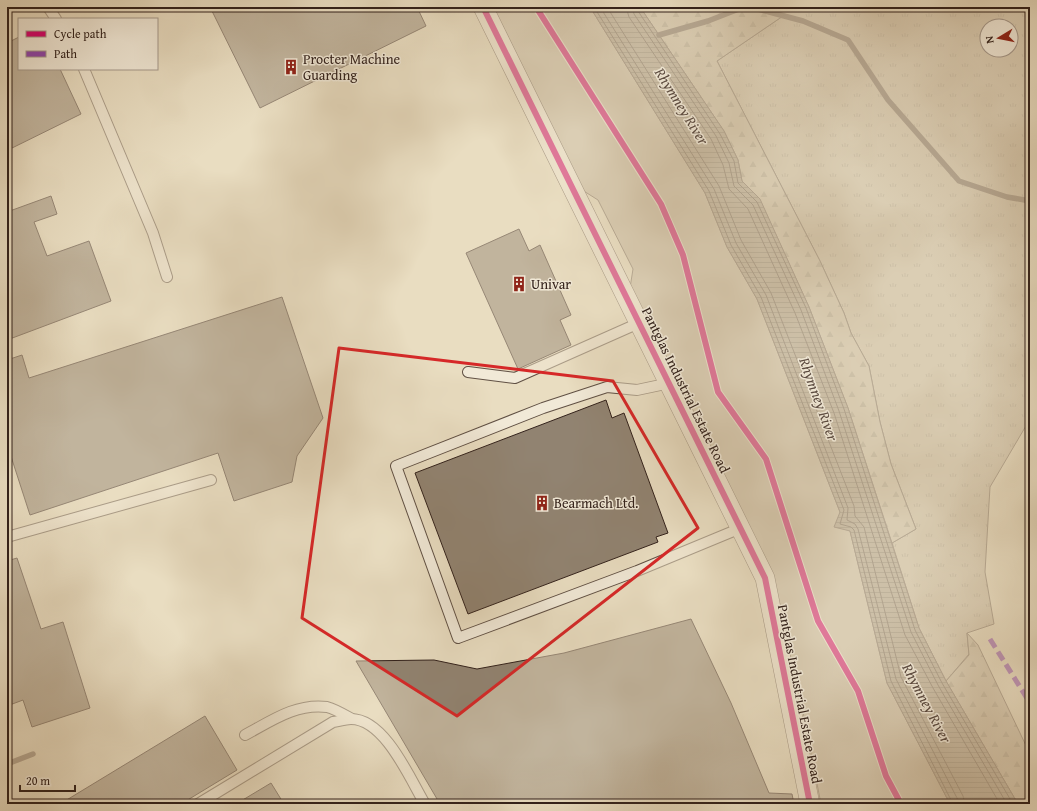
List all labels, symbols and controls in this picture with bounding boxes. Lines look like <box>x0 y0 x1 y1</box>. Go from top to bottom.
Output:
legend <box>18 18 158 70</box>
north arrow <box>979 18 1019 58</box>
text: Cycle path <box>54 25 107 42</box>
text: N <box>981 34 998 45</box>
text: Path <box>54 45 77 62</box>
place label: Procter Machine Guarding <box>303 49 401 85</box>
building icon: Procter Machine Guarding <box>282 58 300 76</box>
water label: Rhymney River <box>649 63 714 149</box>
place label: Univar <box>531 274 571 294</box>
building icon: Univar <box>510 275 528 293</box>
street label: Pantglas Industrial Estate Road <box>637 304 735 477</box>
water label: Rhymney River <box>794 353 844 444</box>
place label: Bearmach Ltd. <box>554 493 639 513</box>
building icon: Bearmach Ltd. <box>533 494 551 512</box>
street label: Pantglas Industrial Estate Road <box>773 603 827 786</box>
water label: Rhymney River <box>897 659 957 747</box>
scale bar <box>20 767 75 793</box>
text: 20 m <box>26 772 50 789</box>

